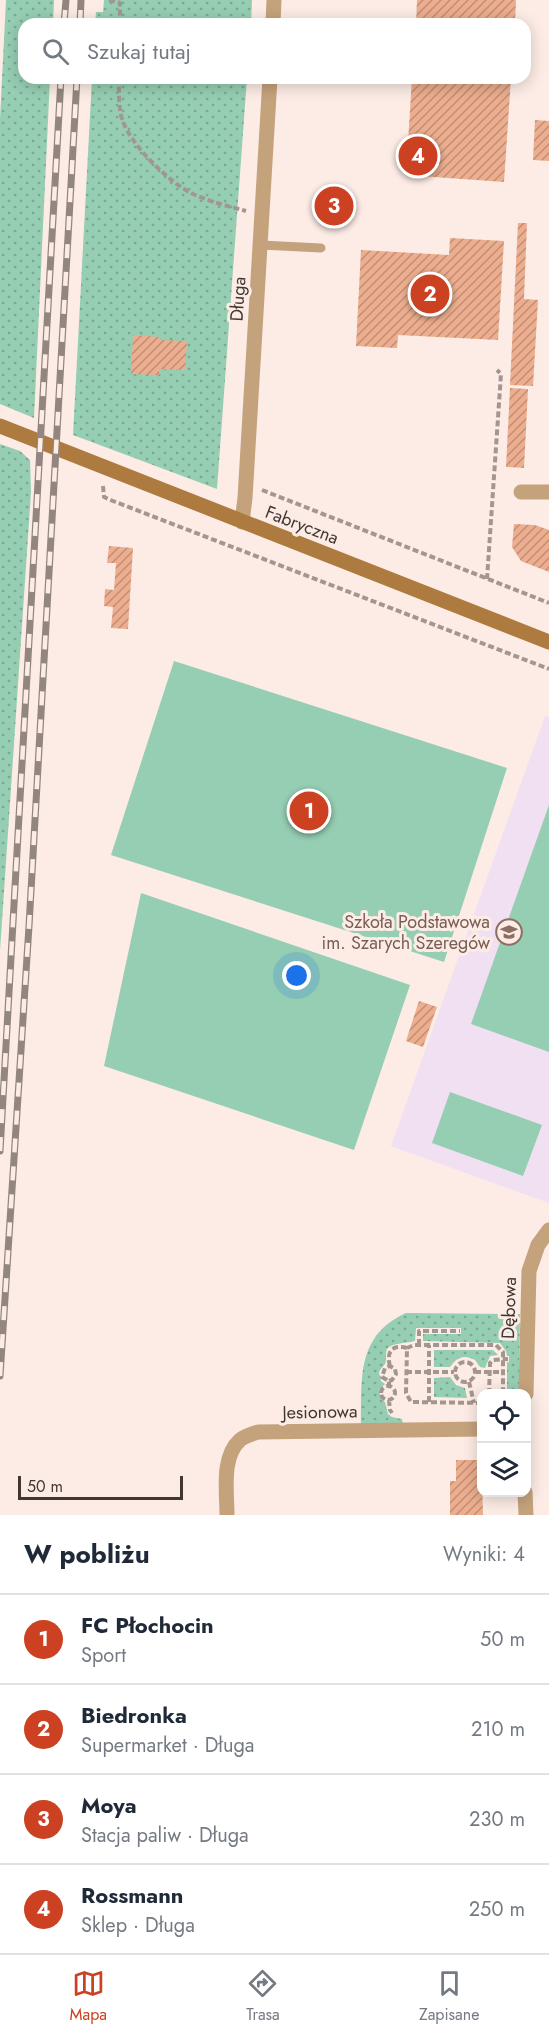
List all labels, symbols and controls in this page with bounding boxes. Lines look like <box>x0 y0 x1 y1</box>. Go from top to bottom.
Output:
search box <box>18 18 531 84</box>
icon: search <box>39 35 72 68</box>
text: Szukaj tutaj <box>87 35 191 67</box>
pin: 4 <box>398 134 438 178</box>
pin: 3 <box>314 184 354 228</box>
pin: 2 <box>410 272 450 316</box>
street label: Długa <box>223 276 253 322</box>
street label: Fabryczna <box>262 499 342 551</box>
pin: 1 <box>290 788 328 834</box>
place label: Szkoła Podstawowa im. Szarych Szeregów <box>321 909 491 956</box>
school or university icon: Szkoła Podstawowa im. Szarych Szeregów <box>494 917 524 947</box>
your location <box>282 961 311 990</box>
street label: Dębowa <box>495 1276 523 1340</box>
map controls <box>477 1389 531 1497</box>
button: locate <box>477 1389 531 1443</box>
street label: Jesionowa <box>280 1398 358 1426</box>
button: layers <box>477 1443 531 1497</box>
scale bar <box>18 1473 183 1500</box>
text: 50 m <box>27 1475 63 1498</box>
text: W pobliżu <box>24 1535 150 1573</box>
text: Wyniki: 4 <box>443 1540 525 1569</box>
text: FC Płochocin <box>81 1609 214 1641</box>
text: 1 <box>38 1625 49 1654</box>
text: 50 m <box>480 1625 525 1654</box>
text: Sport <box>81 1641 126 1670</box>
text: Biedronka <box>81 1699 187 1731</box>
text: 2 <box>37 1715 50 1744</box>
text: 210 m <box>471 1715 525 1744</box>
text: Supermarket · Długa <box>81 1731 254 1760</box>
text: Moya <box>81 1789 137 1821</box>
text: 3 <box>37 1805 50 1834</box>
text: 230 m <box>469 1805 525 1834</box>
text: Stacja paliw · Długa <box>81 1821 249 1850</box>
text: Rossmann <box>81 1879 183 1911</box>
text: 4 <box>37 1895 50 1924</box>
text: 250 m <box>469 1895 525 1924</box>
text: Sklep · Długa <box>81 1911 195 1940</box>
tab: Mapa <box>70 1967 107 2026</box>
tab: Trasa <box>246 1967 280 2026</box>
tab: Zapisane <box>419 1967 479 2026</box>

